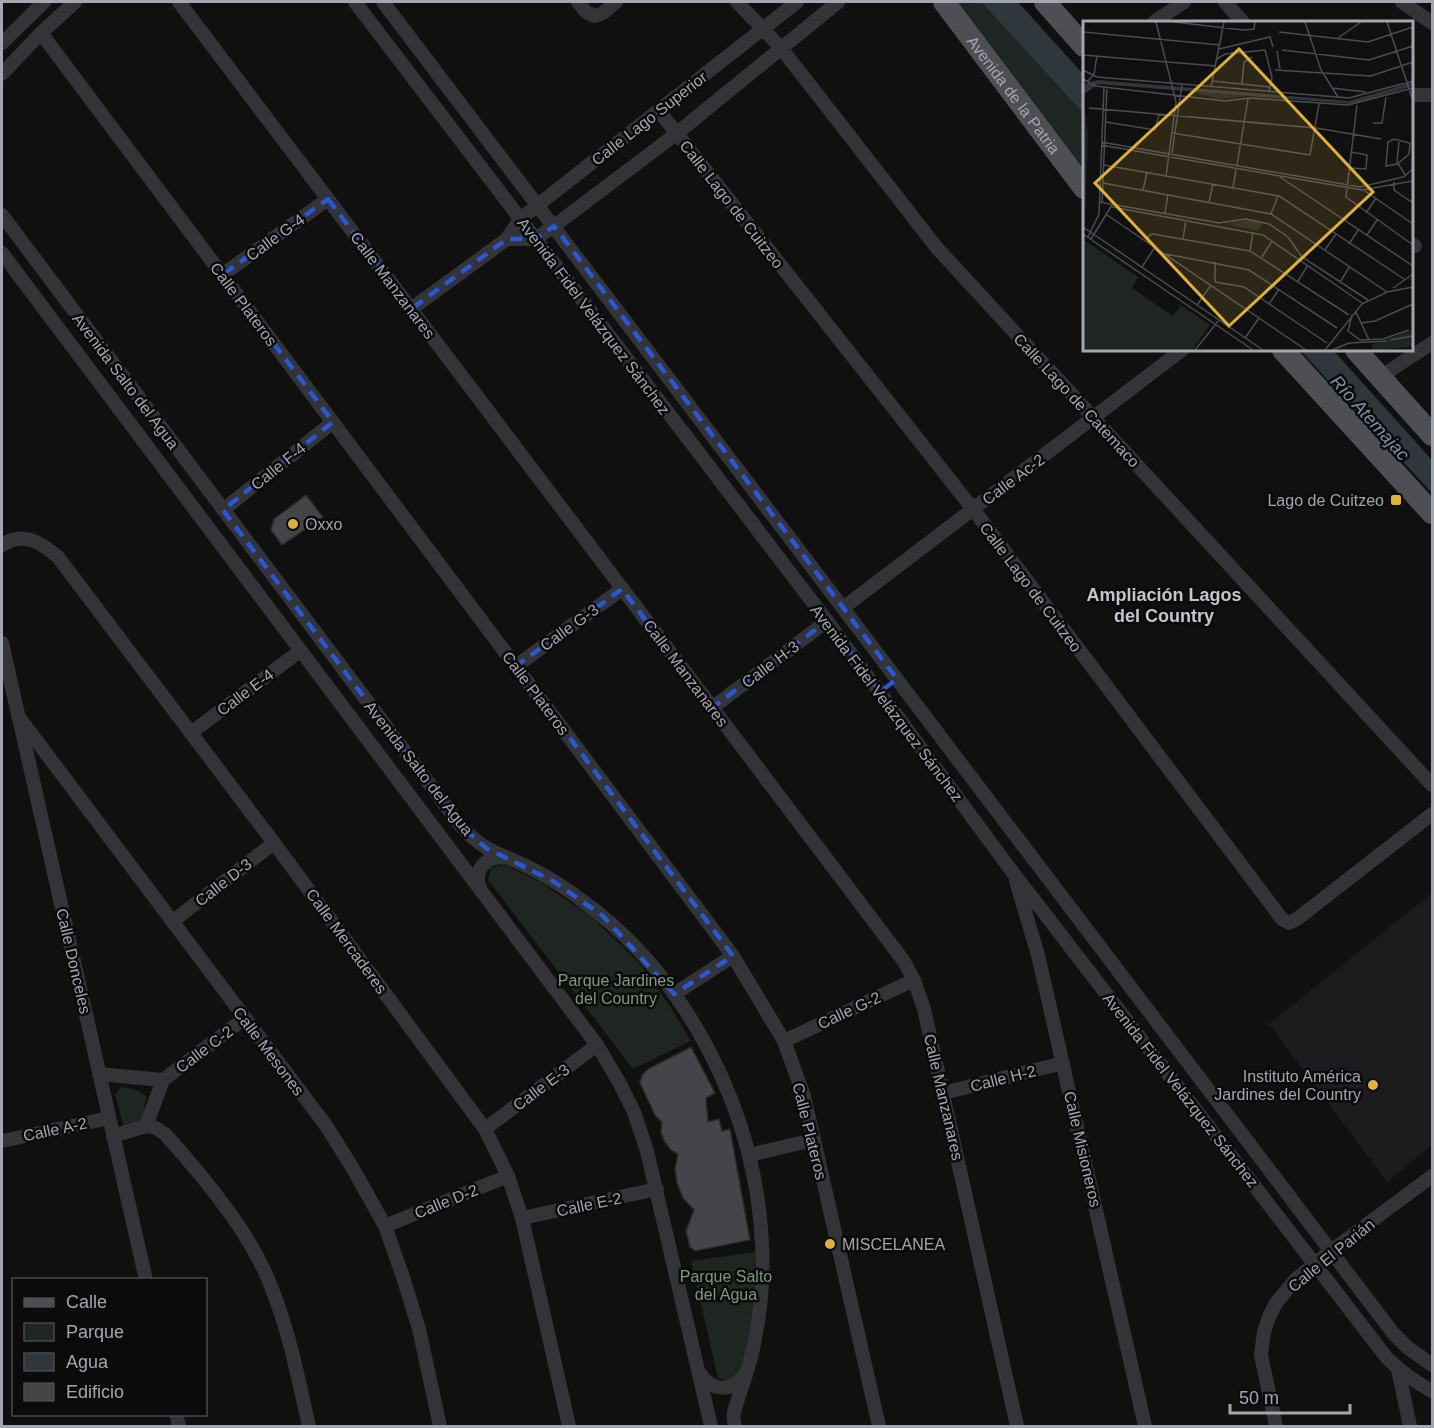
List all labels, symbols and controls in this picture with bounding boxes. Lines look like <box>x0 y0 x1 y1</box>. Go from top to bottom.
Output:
inset map <box>1083 21 1413 351</box>
street label: Avenida de la Patria <box>964 33 1063 157</box>
street label: Calle Lago Superior <box>588 68 711 169</box>
street label: Calle Lago de Cuitzeo <box>676 137 787 272</box>
street label: Calle G-4 <box>243 211 308 264</box>
street label: Avenida Fidel Velázquez Sánchez <box>514 215 673 418</box>
street label: Calle Manzanares <box>347 229 438 342</box>
street label: Calle Plateros <box>207 259 280 349</box>
street label: Avenida Salto del Agua <box>69 310 182 452</box>
street label: Calle Lago de Catemaco <box>1010 330 1143 471</box>
water label: Río Atemajac <box>1327 371 1413 465</box>
street label: Calle F-4 <box>248 439 309 493</box>
street label: Calle Ac-2 <box>979 451 1048 508</box>
place label: Lago de Cuitzeo <box>1267 492 1384 509</box>
marker: Lago de Cuitzeo <box>1389 493 1403 507</box>
place label: Oxxo <box>305 516 342 533</box>
marker: Oxxo <box>286 517 300 531</box>
street label: Calle Lago de Cuitzeo <box>976 519 1085 655</box>
district label: Ampliación Lagos del Country <box>1086 585 1242 626</box>
street label: Calle G-3 <box>537 601 602 654</box>
street label: Avenida Fidel Velázquez Sánchez <box>807 602 966 805</box>
street label: Calle Manzanares <box>640 617 731 730</box>
street label: Calle H-3 <box>739 637 802 691</box>
street label: Calle Plateros <box>499 648 572 738</box>
street label: Calle E-4 <box>214 666 277 719</box>
street label: Avenida Salto del Agua <box>361 698 476 839</box>
street label: Calle D-3 <box>192 855 255 910</box>
street label: Calle Mercaderes <box>303 886 390 997</box>
street label: Calle Donceles <box>53 907 94 1015</box>
park label: Parque Jardines del Country <box>558 972 674 1007</box>
street label: Calle G-2 <box>815 988 884 1032</box>
street label: Avenida Fidel Velázquez Sánchez <box>1100 990 1262 1191</box>
street label: Calle Mesones <box>230 1004 307 1099</box>
street label: Calle C-2 <box>173 1022 236 1076</box>
street label: Calle Manzanares <box>921 1032 966 1162</box>
street label: Calle E-3 <box>510 1061 573 1114</box>
street label: Calle H-2 <box>969 1062 1038 1095</box>
place label: Instituto América Jardines del Country <box>1214 1068 1361 1103</box>
marker: Instituto América Jardines del Country <box>1366 1078 1380 1092</box>
street label: Calle Plateros <box>789 1081 830 1182</box>
street label: Calle Misioneros <box>1061 1090 1104 1209</box>
street label: Calle A-2 <box>22 1114 89 1145</box>
street label: Calle D-2 <box>412 1181 480 1222</box>
street label: Calle E-2 <box>555 1189 623 1220</box>
street label: Calle El Parián <box>1285 1215 1378 1295</box>
place label: MISCELANEA <box>842 1236 945 1253</box>
marker: MISCELANEA <box>823 1237 837 1251</box>
park label: Parque Salto del Agua <box>680 1268 772 1303</box>
legend <box>12 1278 207 1416</box>
text: Calle <box>66 1292 107 1312</box>
text: Parque <box>66 1322 124 1342</box>
text: Agua <box>66 1352 109 1372</box>
scale bar <box>1230 1377 1350 1415</box>
text: Edificio <box>66 1382 124 1402</box>
text: 50 m <box>1239 1388 1279 1408</box>

